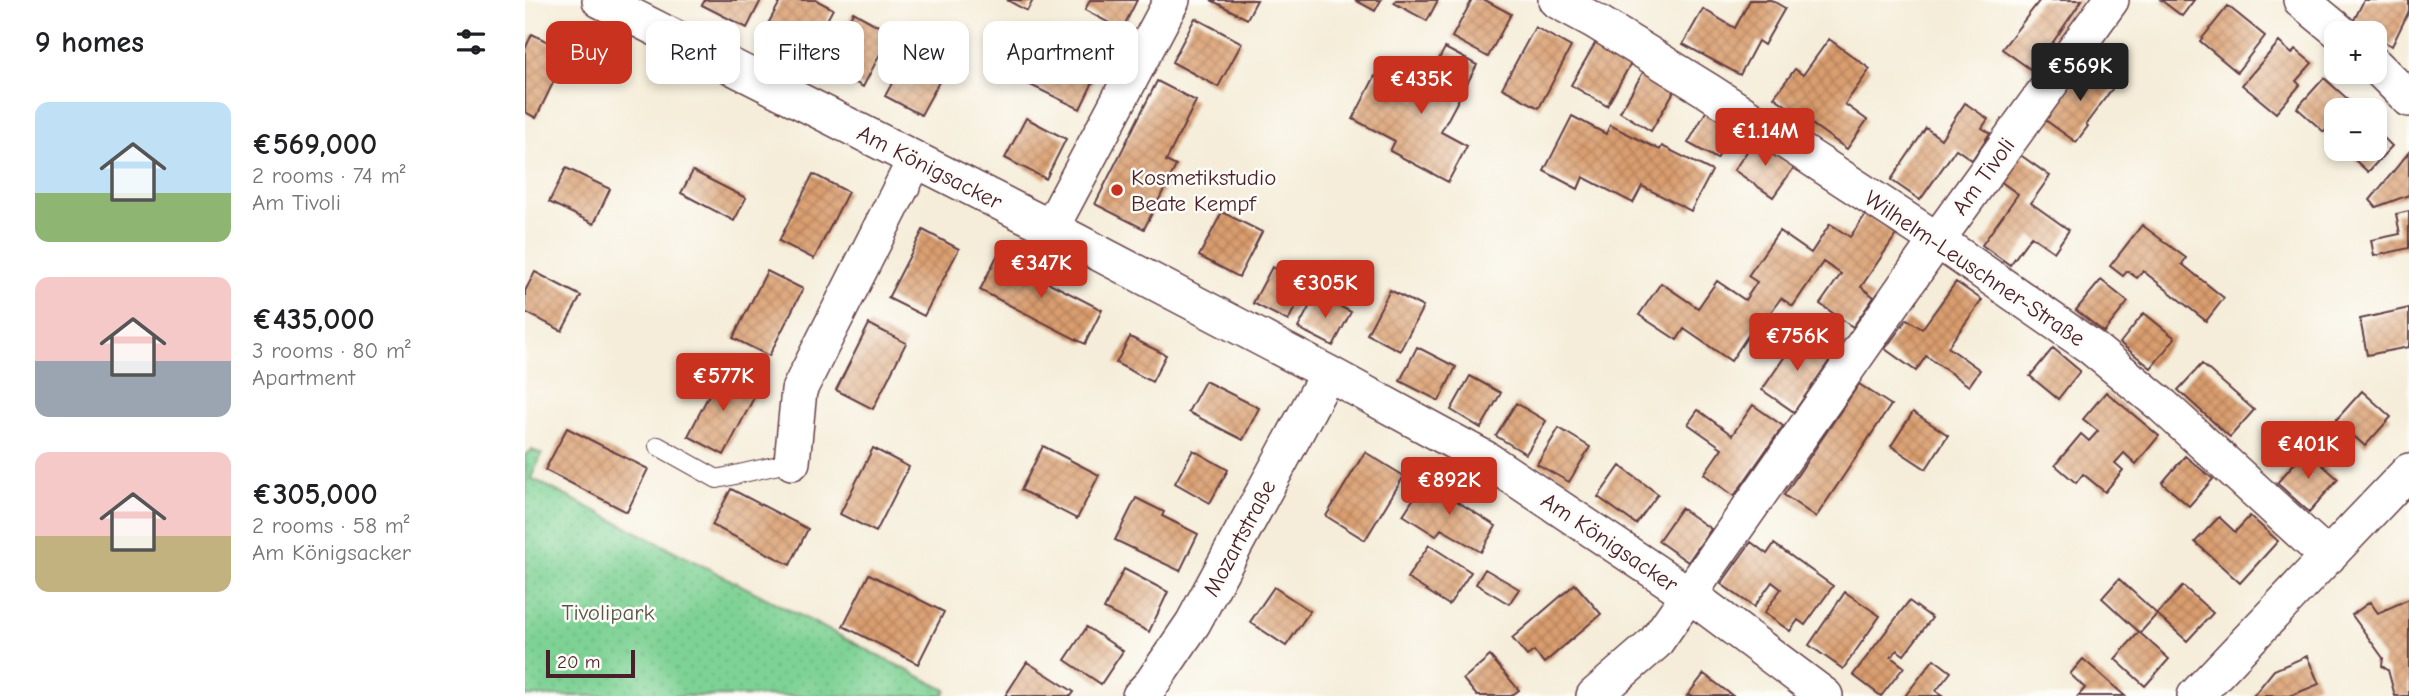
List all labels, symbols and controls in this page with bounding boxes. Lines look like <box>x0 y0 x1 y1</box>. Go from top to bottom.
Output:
chip: Buy <box>546 21 632 84</box>
chip: Rent <box>646 21 740 84</box>
chip: Filters <box>754 21 864 84</box>
chip: New <box>878 21 969 84</box>
chip: Apartment <box>983 21 1138 84</box>
map controls <box>2324 21 2387 161</box>
button: + <box>2324 21 2387 84</box>
icon: filters <box>452 23 490 61</box>
text: 9 homes <box>35 25 144 60</box>
pin: €569K <box>2031 43 2129 103</box>
text: €569K <box>2047 52 2113 79</box>
pin: €435K <box>1372 57 1470 116</box>
text: €435K <box>1389 65 1453 92</box>
button: − <box>2324 98 2387 161</box>
pin: €1.14M <box>1708 108 1822 168</box>
text: €1.14M <box>1731 117 1799 144</box>
street label: Am Königsacker <box>853 119 1008 216</box>
text: €569,000 <box>252 127 377 162</box>
icon: home <box>91 130 175 214</box>
street label: Am Tivoli <box>1946 132 2020 220</box>
text: 2 rooms · 74 m² <box>252 162 405 189</box>
place label: Kosmetikstudio Beate Kempf <box>1131 164 1276 217</box>
marker: Kosmetikstudio Beate Kempf <box>1109 182 1125 198</box>
street label: Wilhelm-Leuschner-Straße <box>1859 185 2090 352</box>
text: Am Tivoli <box>252 189 341 216</box>
pin: €347K <box>992 240 1090 300</box>
text: €347K <box>1010 249 1072 276</box>
pin: €305K <box>1276 260 1374 320</box>
text: €305K <box>1292 269 1358 296</box>
text: €435,000 <box>252 302 375 337</box>
icon: home <box>91 305 175 389</box>
pin: €756K <box>1748 314 1846 373</box>
text: €756K <box>1765 322 1829 349</box>
text: 3 rooms · 80 m² <box>252 337 411 364</box>
pin: €577K <box>674 354 772 413</box>
text: €577K <box>692 362 754 389</box>
text: Apartment <box>252 364 355 391</box>
pin: €401K <box>2259 421 2357 481</box>
text: €401K <box>2277 430 2339 457</box>
pin: €892K <box>1400 458 1498 517</box>
text: €892K <box>1417 466 1481 493</box>
street label: Mozartstraße <box>1197 475 1281 601</box>
text: €305,000 <box>252 477 378 512</box>
icon: home <box>91 480 175 564</box>
street label: Am Königsacker <box>1536 487 1684 599</box>
text: 2 rooms · 58 m² <box>252 512 410 539</box>
text: Am Königsacker <box>252 539 411 566</box>
park label: Tivolipark <box>561 599 655 626</box>
scale bar <box>546 647 635 679</box>
text: 20 m <box>557 651 601 673</box>

